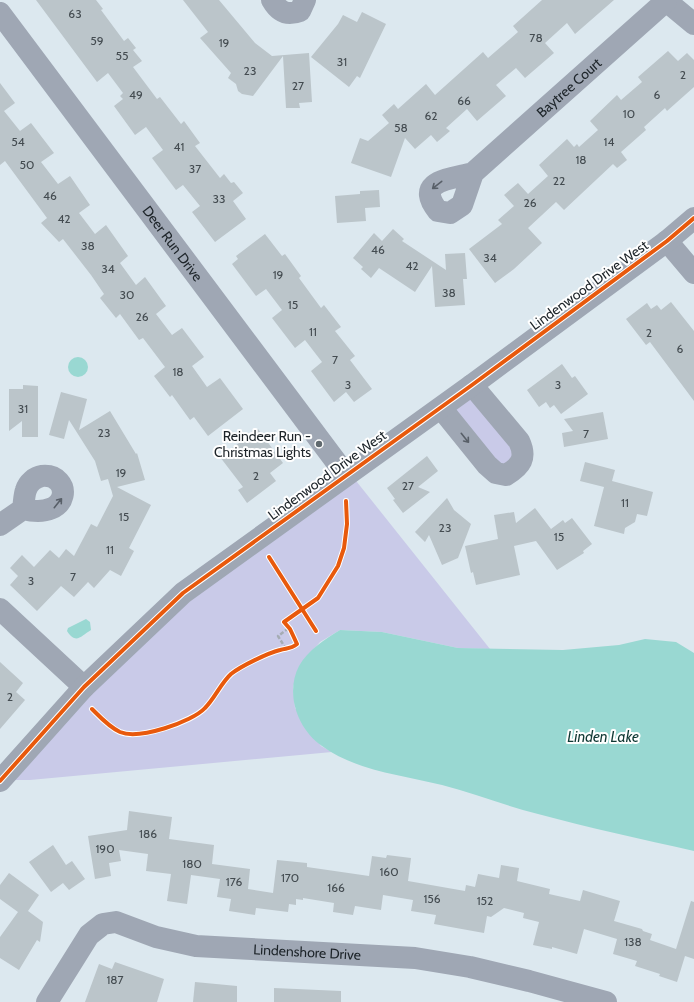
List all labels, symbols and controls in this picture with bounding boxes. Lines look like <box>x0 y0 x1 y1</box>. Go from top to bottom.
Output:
house number: 63 <box>68 6 82 21</box>
house number: 78 <box>529 30 543 45</box>
house number: 59 <box>90 33 104 48</box>
house number: 19 <box>219 35 230 50</box>
house number: 55 <box>116 48 128 63</box>
house number: 31 <box>337 54 347 69</box>
street label: Baytree Court <box>533 54 605 121</box>
house number: 23 <box>244 63 256 78</box>
house number: 2 <box>680 67 686 82</box>
house number: 27 <box>292 78 304 93</box>
house number: 49 <box>129 87 143 102</box>
house number: 6 <box>654 87 661 102</box>
house number: 66 <box>457 93 471 108</box>
house number: 10 <box>623 106 635 121</box>
house number: 62 <box>424 108 438 123</box>
house number: 58 <box>394 120 408 135</box>
house number: 54 <box>11 134 25 149</box>
house number: 14 <box>604 134 614 149</box>
house number: 41 <box>174 139 184 154</box>
house number: 18 <box>575 152 587 167</box>
house number: 50 <box>20 157 34 172</box>
house number: 37 <box>189 161 201 176</box>
house number: 22 <box>553 173 565 188</box>
one-way arrow <box>431 181 442 189</box>
house number: 46 <box>43 188 57 203</box>
house number: 33 <box>213 191 225 206</box>
house number: 26 <box>523 195 537 210</box>
street label: Deer Run Drive <box>138 202 207 285</box>
house number: 42 <box>57 211 71 226</box>
street label: Lindenwood Drive West <box>526 236 652 334</box>
house number: 38 <box>81 238 95 253</box>
house number: 46 <box>371 242 385 257</box>
house number: 34 <box>483 250 497 265</box>
house number: 42 <box>405 258 419 273</box>
house number: 34 <box>101 261 115 276</box>
house number: 19 <box>273 267 284 282</box>
house number: 38 <box>442 285 456 300</box>
house number: 30 <box>120 287 134 302</box>
house number: 15 <box>288 297 298 312</box>
house number: 26 <box>135 309 149 324</box>
house number: 11 <box>309 324 317 339</box>
house number: 2 <box>646 325 652 340</box>
house number: 6 <box>677 341 684 356</box>
house number: 7 <box>332 352 338 367</box>
house number: 18 <box>172 364 184 379</box>
house number: 3 <box>345 377 351 392</box>
house number: 3 <box>555 377 561 392</box>
house number: 31 <box>18 401 28 416</box>
house number: 23 <box>98 425 110 440</box>
street label: Lindenwood Drive West <box>264 426 390 524</box>
house number: 7 <box>583 426 589 441</box>
place label: Reindeer Run - Christmas Lights <box>214 427 311 461</box>
one-way arrow <box>461 433 470 444</box>
marker: Reindeer Run - Christmas Lights <box>314 439 324 449</box>
house number: 19 <box>116 465 127 480</box>
house number: 2 <box>253 468 259 483</box>
house number: 27 <box>402 478 414 493</box>
house number: 11 <box>621 495 629 510</box>
one-way arrow <box>54 497 62 508</box>
house number: 15 <box>119 509 129 524</box>
house number: 23 <box>439 520 451 535</box>
house number: 15 <box>554 529 564 544</box>
house number: 11 <box>106 542 114 557</box>
house number: 7 <box>70 569 76 584</box>
house number: 3 <box>28 573 34 588</box>
house number: 2 <box>7 689 13 704</box>
water label: Linden Lake <box>567 728 639 746</box>
house number: 186 <box>139 826 157 841</box>
house number: 190 <box>95 841 115 856</box>
house number: 180 <box>182 856 202 871</box>
house number: 160 <box>379 864 399 879</box>
house number: 170 <box>281 870 299 885</box>
house number: 176 <box>226 874 242 889</box>
house number: 166 <box>327 880 345 895</box>
house number: 156 <box>423 891 441 906</box>
house number: 152 <box>477 893 493 908</box>
house number: 138 <box>624 934 642 949</box>
street label: Lindenshore Drive <box>253 940 361 964</box>
house number: 187 <box>106 972 124 987</box>

